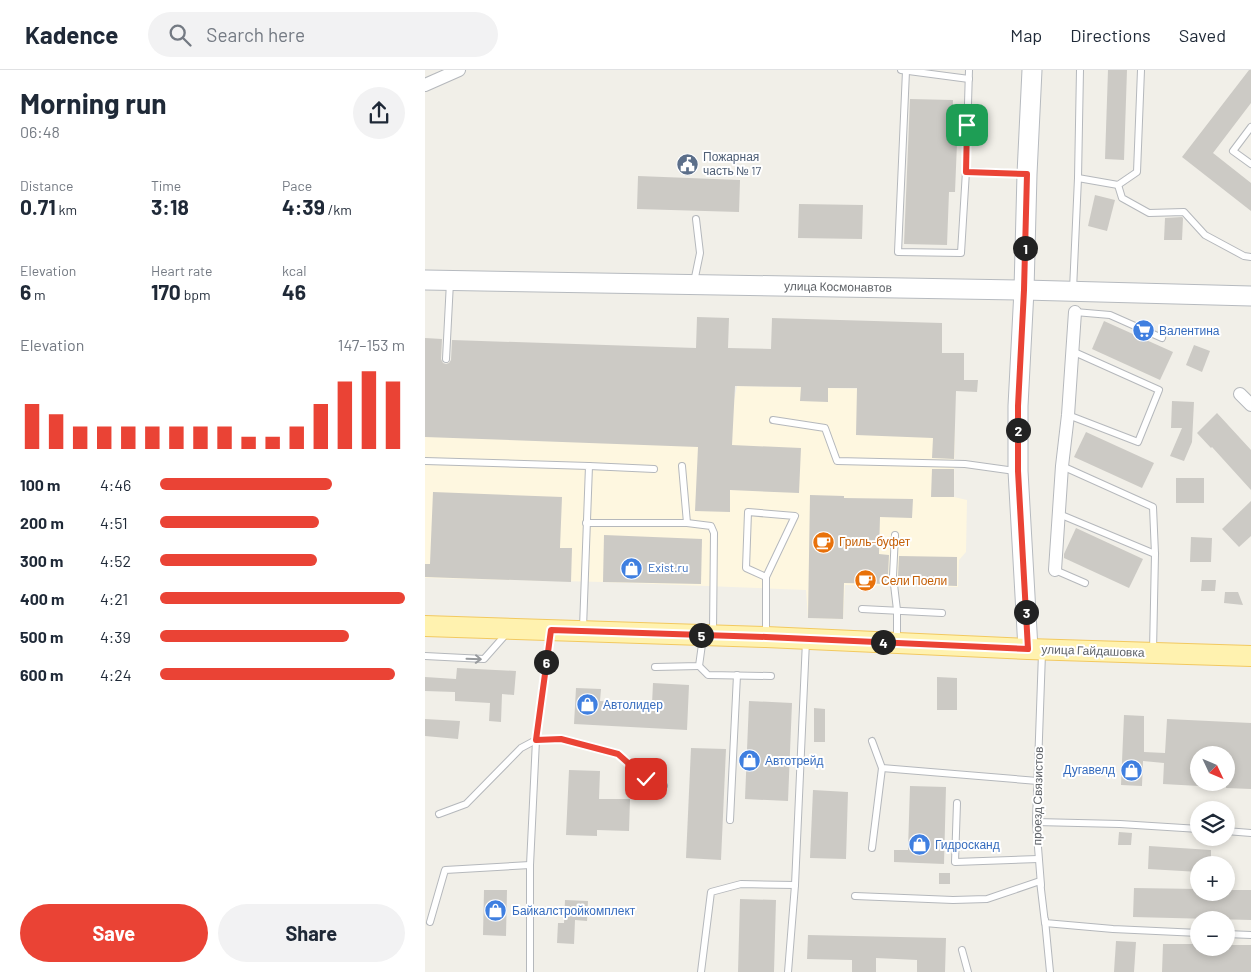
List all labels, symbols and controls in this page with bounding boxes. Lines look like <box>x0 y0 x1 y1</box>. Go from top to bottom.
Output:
search box <box>148 12 498 57</box>
text: Kadence <box>25 20 118 49</box>
icon: search <box>166 21 194 49</box>
text: Search here <box>206 23 305 46</box>
text: Map <box>1010 24 1042 46</box>
text: Directions <box>1070 24 1151 46</box>
text: Saved <box>1179 24 1226 46</box>
text: Morning run <box>20 86 167 120</box>
button: share <box>353 87 405 139</box>
pin <box>946 104 988 146</box>
icon: arrive <box>953 111 981 139</box>
text: 06:48 <box>20 122 60 141</box>
place label: Пожарная часть № 17 <box>703 149 762 177</box>
public building icon: Пожарная часть № 17 <box>675 152 699 176</box>
text: Distance <box>20 177 73 194</box>
text: Time <box>151 177 181 194</box>
text: Pace <box>282 177 312 194</box>
text: 0.71 <box>20 194 56 219</box>
text: 3:18 <box>151 194 189 219</box>
text: 4:39 <box>282 194 325 219</box>
text: km <box>56 201 77 218</box>
text: /km <box>325 201 352 218</box>
pin: 1 <box>1013 236 1037 260</box>
text: 1 <box>1023 240 1028 257</box>
text: Elevation <box>20 262 76 279</box>
text: Heart rate <box>151 262 212 279</box>
text: kcal <box>282 262 306 279</box>
street label: улица Космонавтов <box>784 278 892 295</box>
text: 6 <box>20 279 31 304</box>
text: 170 <box>151 279 181 304</box>
text: 46 <box>282 279 306 304</box>
text: m <box>31 286 46 303</box>
text: bpm <box>181 286 211 303</box>
supermarket icon: Валентина <box>1131 319 1155 343</box>
place label: Валентина <box>1159 323 1220 337</box>
text: Elevation <box>20 335 84 354</box>
text: 147–153 m <box>338 335 405 354</box>
pin: 2 <box>1005 418 1031 442</box>
text: 2 <box>1015 422 1022 439</box>
text: 100 m <box>20 475 60 494</box>
text: 4:46 <box>100 475 131 494</box>
text: 200 m <box>20 513 64 532</box>
text: 4:51 <box>100 513 128 532</box>
cafe icon: Гриль-буфет <box>811 530 835 554</box>
place label: Гриль-буфет <box>839 534 911 549</box>
text: 300 m <box>20 551 63 570</box>
text: 4:52 <box>100 551 131 570</box>
shop icon: Exist.ru <box>620 556 644 580</box>
place label: Exist.ru <box>648 560 688 574</box>
cafe icon: Сели Поели <box>853 569 877 593</box>
place label: Сели Поели <box>881 573 947 587</box>
text: 400 m <box>20 589 64 608</box>
text: 4:21 <box>100 589 128 608</box>
pin: 3 <box>1013 600 1039 624</box>
text: 3 <box>1023 604 1030 621</box>
pin: 5 <box>689 622 713 648</box>
text: 500 m <box>20 627 63 646</box>
text: 4:39 <box>100 627 131 646</box>
text: 5 <box>698 627 705 644</box>
pin: 4 <box>871 630 895 654</box>
text: 4 <box>879 634 888 651</box>
street label: улица Гайдашовка <box>1041 641 1145 660</box>
pin: 6 <box>533 650 559 674</box>
one-way arrow <box>465 654 481 663</box>
text: 6 <box>543 654 550 671</box>
text: 600 m <box>20 665 63 684</box>
text: 4:24 <box>100 665 132 684</box>
shop icon: Автолидер <box>575 693 599 717</box>
place label: Автолидер <box>603 697 663 712</box>
street label: проезд Связистов <box>1029 746 1046 846</box>
north arrow <box>1190 746 1235 791</box>
map controls <box>1190 746 1235 956</box>
shop icon: Автотрейд <box>737 749 761 773</box>
place label: Автотрейд <box>765 753 823 768</box>
pin <box>625 758 667 800</box>
shop icon: Дугавелд <box>1119 758 1143 782</box>
place label: Дугавелд <box>1063 762 1115 777</box>
icon: check <box>632 765 660 793</box>
button: layers <box>1190 801 1235 846</box>
shop icon: Гидросканд <box>907 833 931 857</box>
place label: Гидросканд <box>935 837 1000 852</box>
button: + <box>1190 856 1235 901</box>
shop icon: Байкалстройкомплект <box>484 899 508 923</box>
place label: Байкалстройкомплект <box>512 903 636 918</box>
button: Save <box>20 904 208 962</box>
button: Share <box>218 904 405 962</box>
button: − <box>1190 911 1235 956</box>

